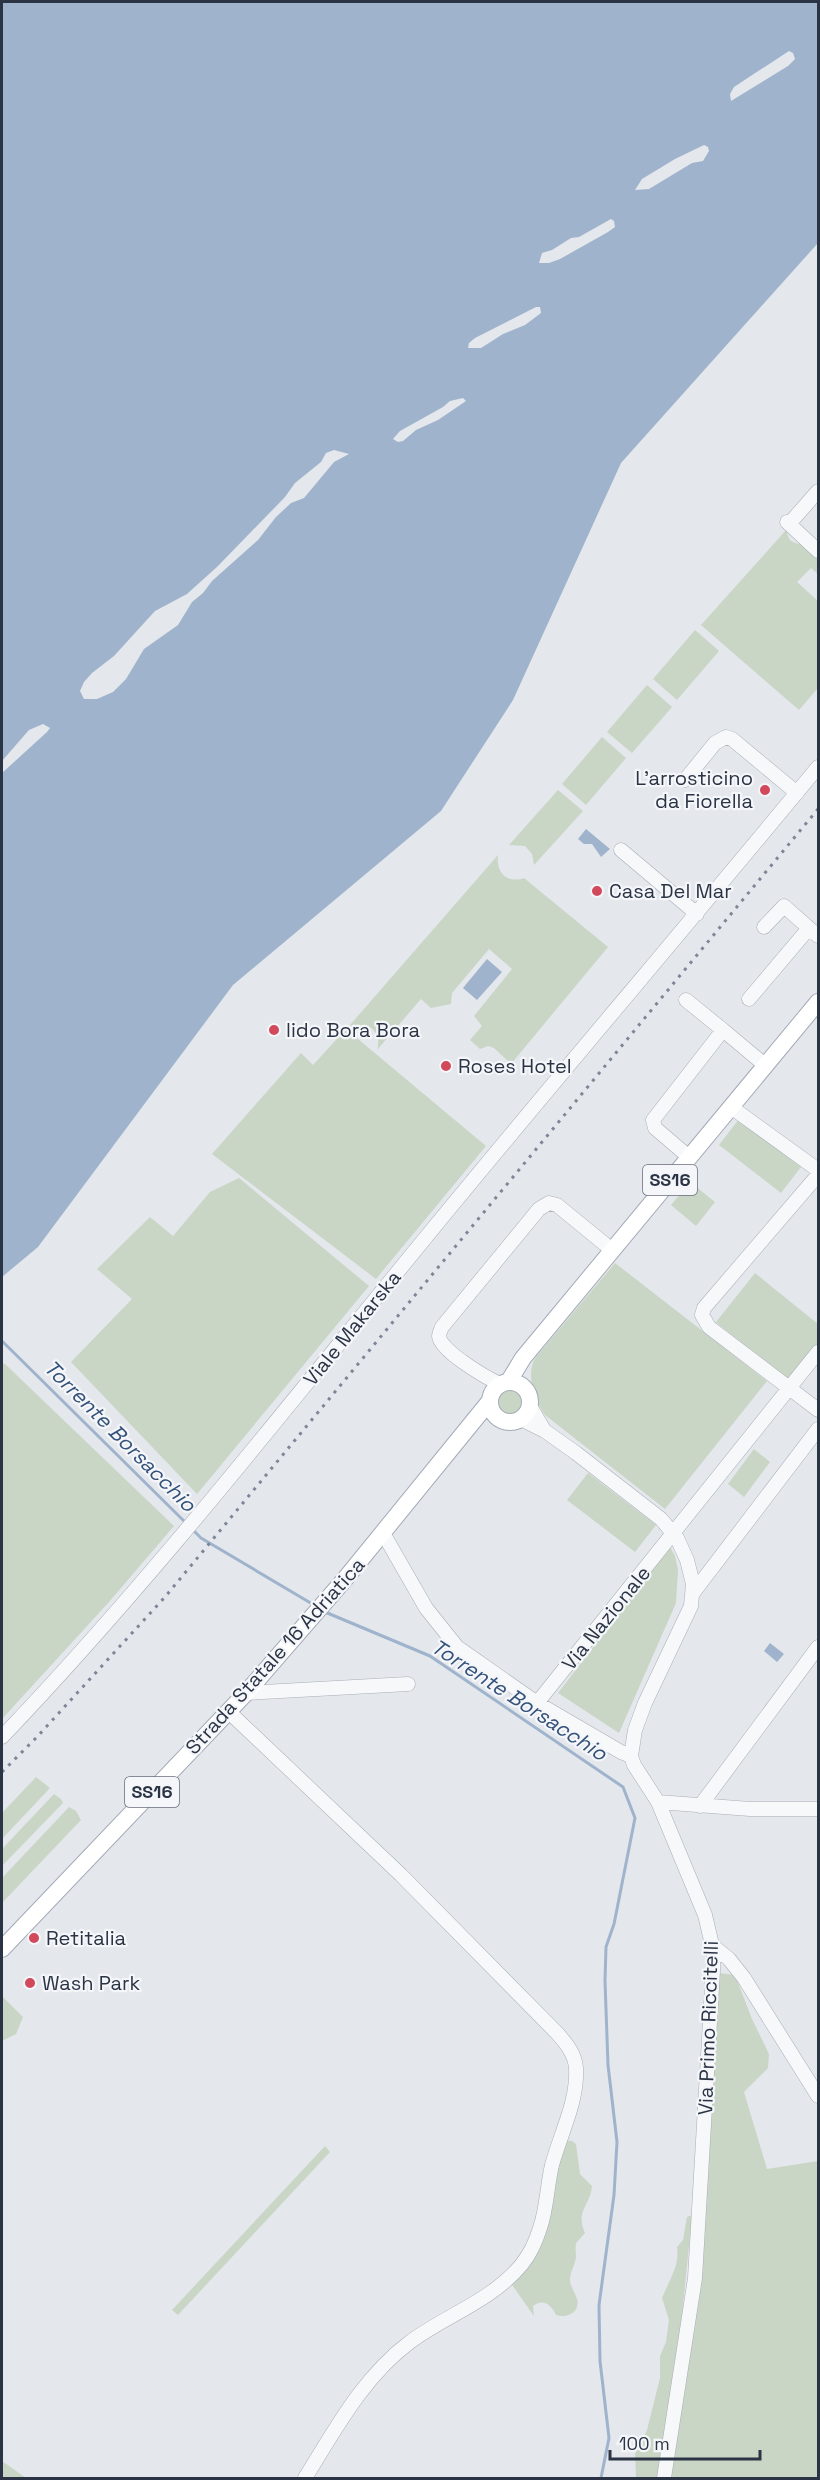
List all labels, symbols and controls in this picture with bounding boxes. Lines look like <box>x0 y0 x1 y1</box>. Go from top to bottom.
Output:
place label: L'arrosticino da Fiorella <box>635 765 753 814</box>
marker: L'arrosticino da Fiorella <box>758 783 772 797</box>
place label: Casa Del Mar <box>609 878 732 904</box>
marker: Casa Del Mar <box>590 884 604 898</box>
place label: lido Bora Bora <box>286 1017 420 1043</box>
marker: lido Bora Bora <box>267 1023 281 1037</box>
place label: Roses Hotel <box>458 1053 572 1079</box>
marker: Roses Hotel <box>439 1059 453 1073</box>
road number: SS16 <box>643 1165 697 1195</box>
street label: Viale Makarska <box>297 1265 407 1391</box>
water label: Torrente Borsacchio <box>39 1354 203 1518</box>
street label: Strada Statale 16 Adriatica <box>180 1552 370 1760</box>
street label: Via Nazionale <box>556 1561 656 1675</box>
water label: Torrente Borsacchio <box>426 1633 613 1767</box>
road number: SS16 <box>125 1777 179 1807</box>
place label: Retitalia <box>46 1925 126 1951</box>
marker: Retitalia <box>27 1931 41 1945</box>
street label: Via Primo Riccitelli <box>692 1940 724 2116</box>
place label: Wash Park <box>42 1970 140 1996</box>
marker: Wash Park <box>23 1976 37 1990</box>
scale bar <box>610 2423 760 2461</box>
text: 100 m <box>619 2432 670 2455</box>

